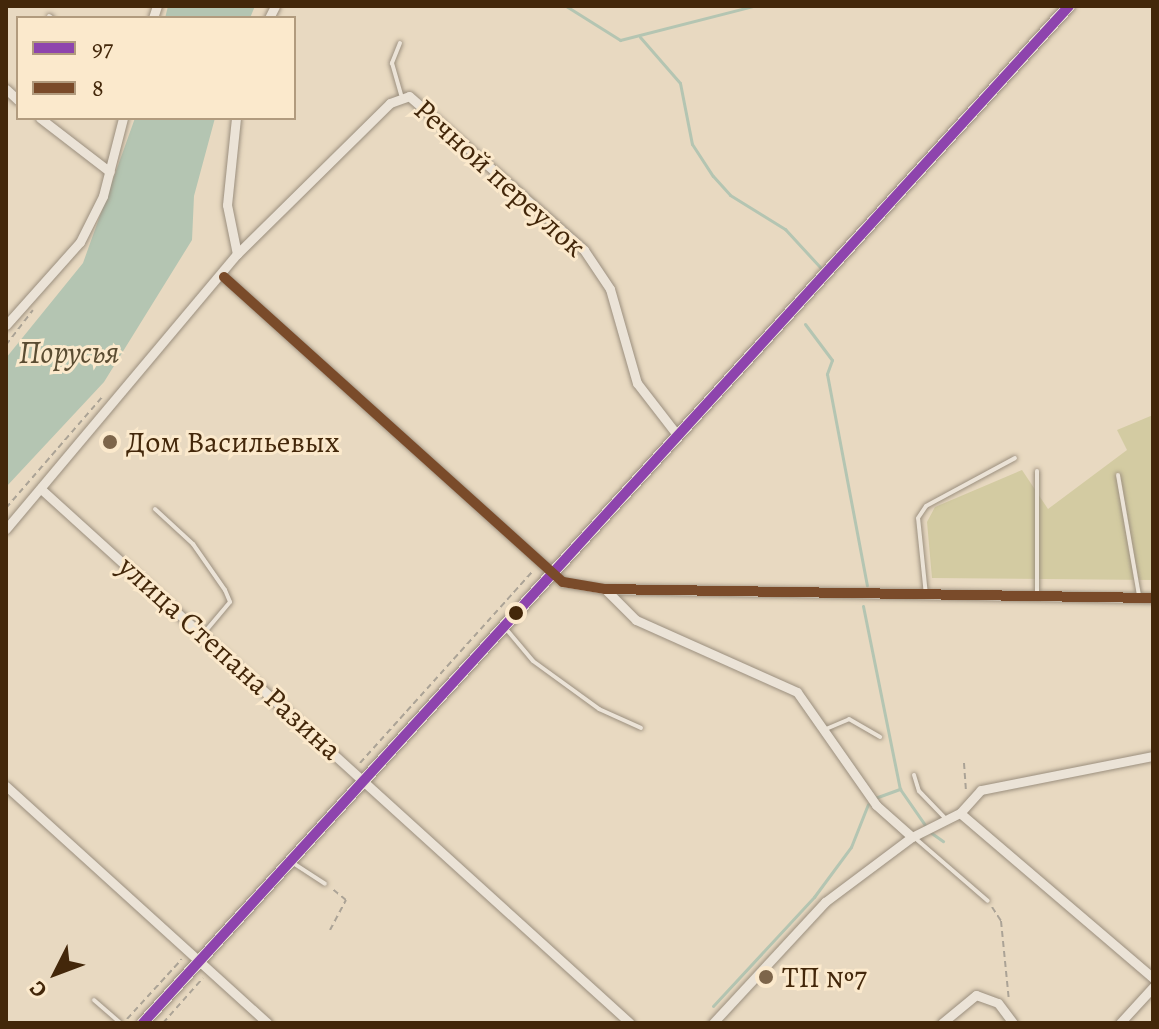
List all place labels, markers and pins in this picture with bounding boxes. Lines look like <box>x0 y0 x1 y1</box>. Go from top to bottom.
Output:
place label: Дом Васильевых <box>126 424 339 460</box>
marker: Дом Васильевых <box>101 433 119 451</box>
unlabelled marker <box>508 605 524 621</box>
place label: ТП №7 <box>782 959 867 995</box>
marker: ТП №7 <box>757 968 775 986</box>

